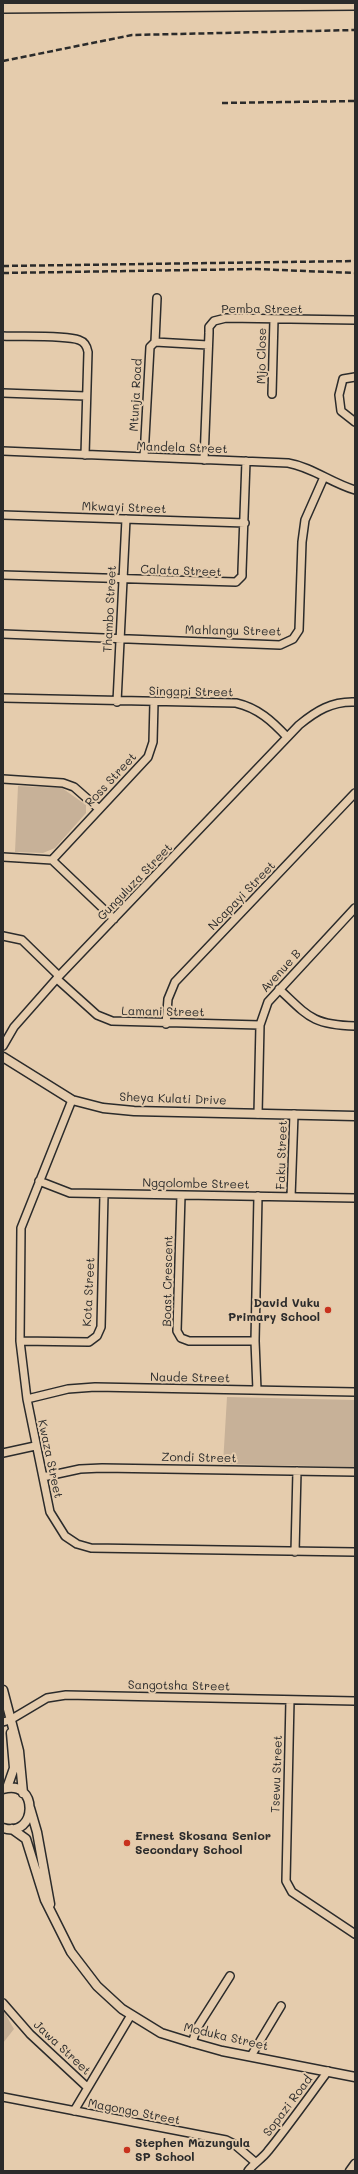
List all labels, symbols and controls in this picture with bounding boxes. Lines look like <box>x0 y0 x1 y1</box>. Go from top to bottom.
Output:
street label: Pemba Street <box>221 302 303 316</box>
street label: Mjo Close <box>254 328 270 384</box>
street label: Mtunja Road <box>127 358 145 432</box>
street label: Mandela Street <box>136 439 228 457</box>
street label: Mkwayi Street <box>81 499 167 517</box>
street label: Calata Street <box>140 562 222 580</box>
street label: Thambo Street <box>101 565 119 653</box>
street label: Mahlangu Street <box>185 623 281 639</box>
street label: Singapi Street <box>149 684 233 700</box>
street label: Ross Street <box>82 750 140 810</box>
street label: Gunguluza Street <box>95 841 175 923</box>
street label: Ncapayi Street <box>205 859 279 933</box>
street label: Avenue B <box>258 947 304 995</box>
street label: Lamani Street <box>121 1004 205 1020</box>
street label: Sheya Kulati Drive <box>119 1090 227 1108</box>
street label: Faku Street <box>274 1120 290 1190</box>
street label: Ngqolombe Street <box>142 1176 250 1192</box>
street label: Boast Crescent <box>160 1235 176 1327</box>
street label: Kota Street <box>80 1257 98 1327</box>
place label: David Vuku Primary School <box>228 1296 320 1324</box>
marker: David Vuku Primary School <box>323 1305 333 1315</box>
street label: Naude Street <box>150 1370 230 1386</box>
street label: Kwaza Street <box>35 1418 65 1500</box>
street label: Zondi Street <box>161 1450 237 1466</box>
street label: Sangotsha Street <box>128 1678 230 1694</box>
street label: Tsewu Street <box>268 1735 286 1813</box>
place label: Ernest Skosana Senior Secondary School <box>135 1829 271 1857</box>
marker: Ernest Skosana Senior Secondary School <box>122 1838 132 1848</box>
street label: Jawa Street <box>30 2018 94 2078</box>
street label: Moduka Street <box>182 2020 270 2054</box>
street label: Sopazi Road <box>260 2073 316 2139</box>
street label: Magongo Street <box>87 2096 181 2128</box>
place label: Stephen Mazungula SP School <box>135 2136 250 2164</box>
marker: Stephen Mazungula SP School <box>122 2145 132 2155</box>

